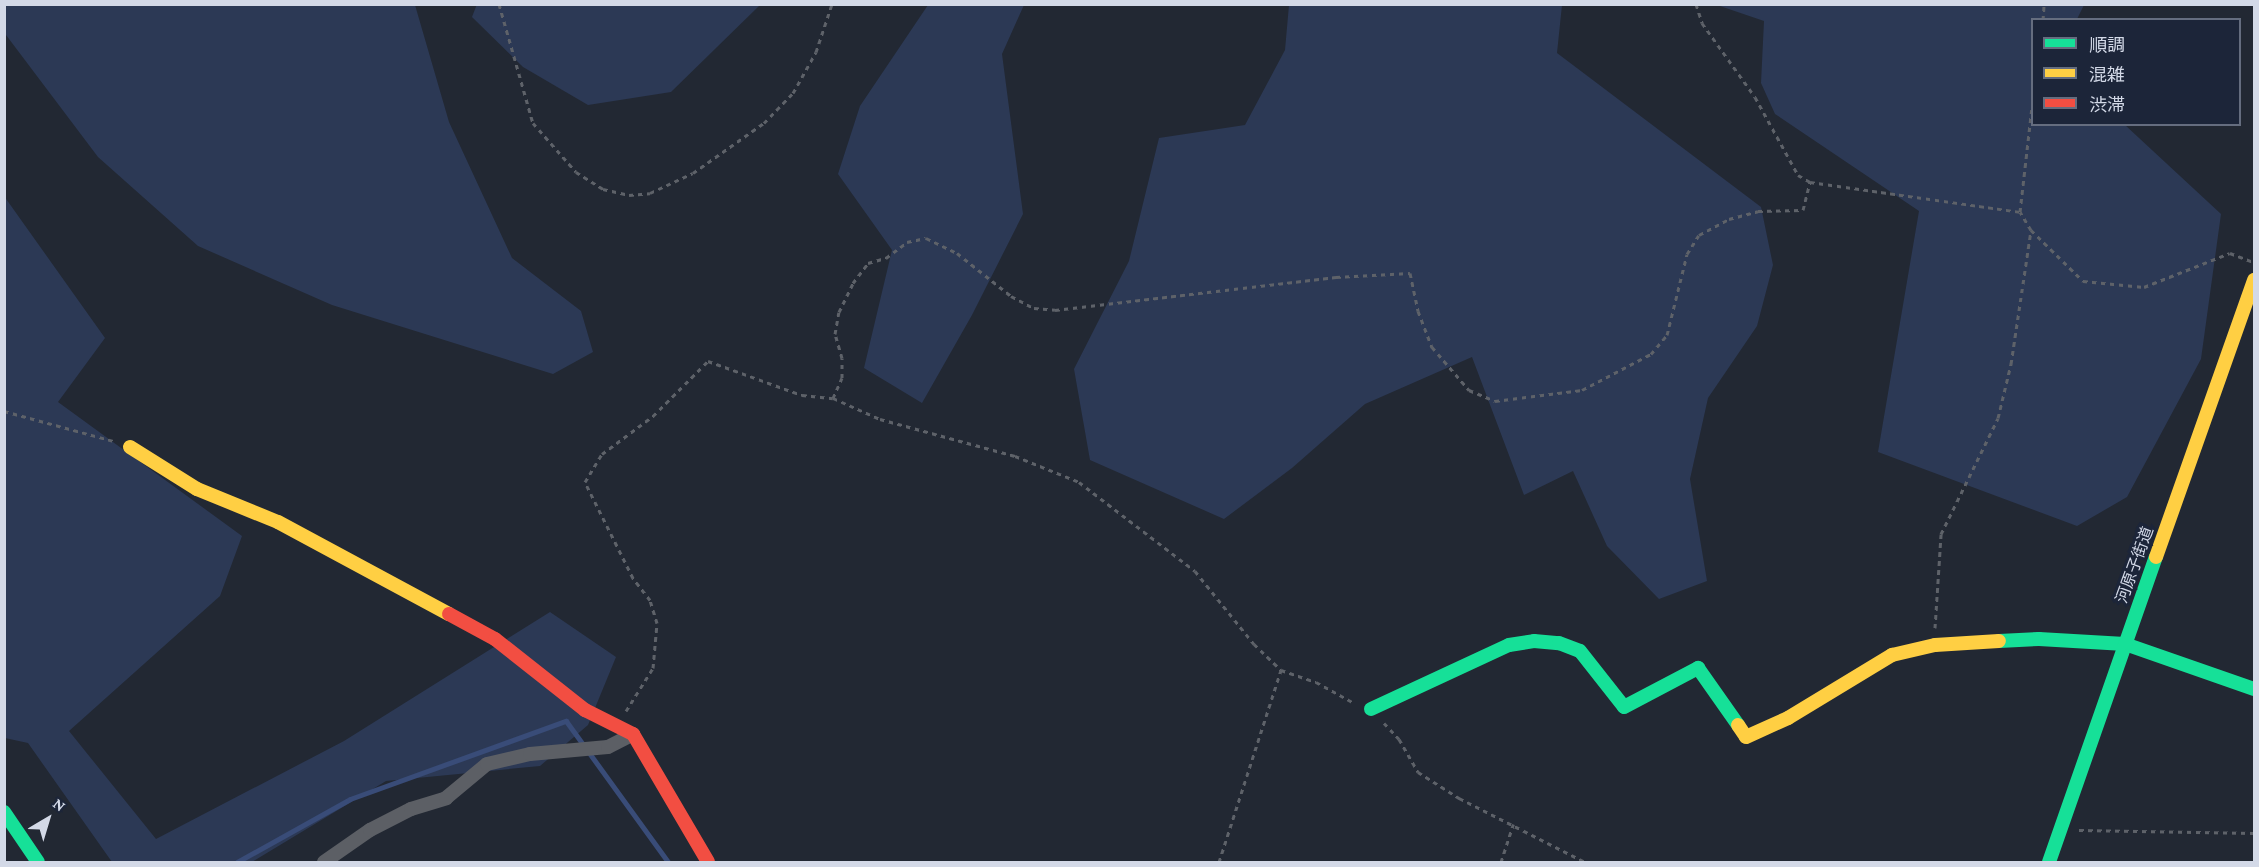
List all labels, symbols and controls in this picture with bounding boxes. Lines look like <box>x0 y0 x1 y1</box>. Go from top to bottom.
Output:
legend <box>2031 18 2241 126</box>
text: 順調 <box>2089 35 2125 55</box>
text: 混雑 <box>2089 65 2125 85</box>
text: 渋滞 <box>2089 95 2125 115</box>
street label: 河原子街道 <box>2112 524 2158 606</box>
north arrow <box>18 789 78 849</box>
text: N <box>50 794 69 814</box>

